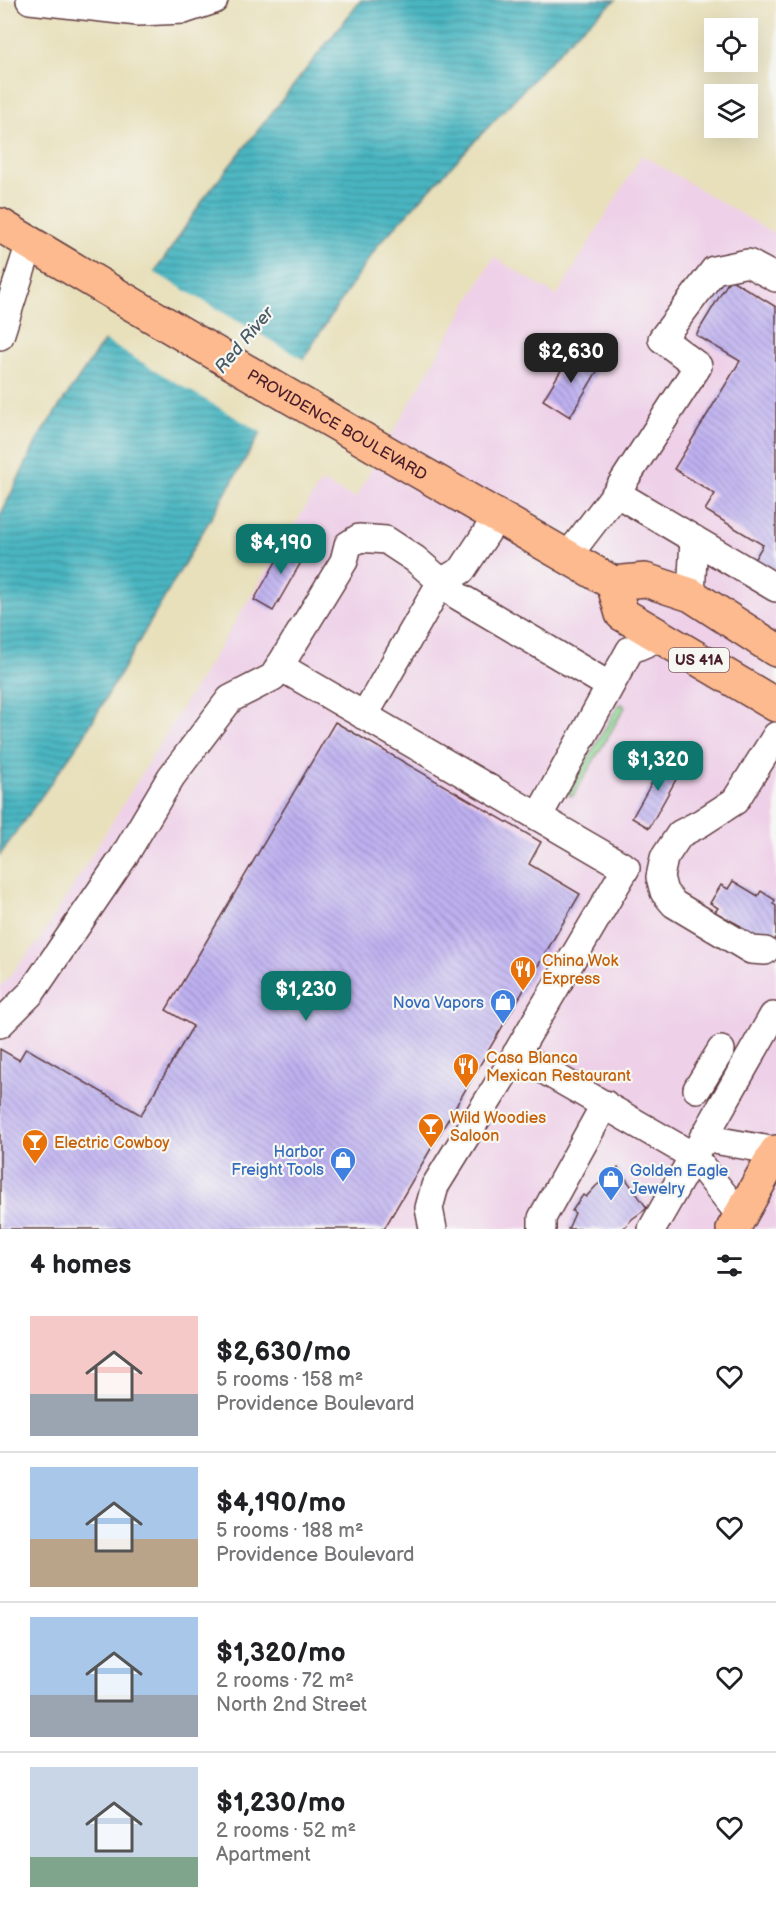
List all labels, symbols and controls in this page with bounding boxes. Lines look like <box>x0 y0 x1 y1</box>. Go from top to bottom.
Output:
map controls <box>704 18 758 138</box>
button: locate <box>704 18 758 72</box>
button: layers <box>704 84 758 138</box>
water label: Red River <box>211 302 279 378</box>
pin: $2,630 <box>522 333 620 384</box>
text: $2,630 <box>538 340 604 364</box>
street label: PROVIDENCE BOULEVARD <box>243 366 430 485</box>
pin: $4,190 <box>232 524 330 575</box>
text: $4,190 <box>250 531 312 555</box>
road number: US 41A <box>669 648 729 672</box>
pin: $1,320 <box>609 741 707 792</box>
text: $1,320 <box>627 748 689 772</box>
place label: China Wok Express <box>542 952 618 989</box>
restaurant icon: China Wok Express <box>508 954 538 992</box>
pin: $1,230 <box>257 971 355 1022</box>
text: $1,230 <box>275 978 337 1002</box>
shop icon: Nova Vapors <box>488 987 518 1025</box>
place label: Nova Vapors <box>393 994 484 1013</box>
place label: Casa Blanca Mexican Restaurant <box>486 1049 631 1086</box>
restaurant icon: Casa Blanca Mexican Restaurant <box>451 1051 481 1089</box>
place label: Wild Woodies Saloon <box>450 1109 546 1146</box>
bar icon: Wild Woodies Saloon <box>416 1111 446 1149</box>
bar icon: Electric Cowboy <box>20 1127 50 1165</box>
place label: Electric Cowboy <box>54 1134 170 1153</box>
place label: Harbor Freight Tools <box>231 1143 324 1180</box>
shop icon: Harbor Freight Tools <box>328 1145 358 1183</box>
place label: Golden Eagle Jewelry <box>630 1162 729 1199</box>
shop icon: Golden Eagle Jewelry <box>596 1164 626 1202</box>
icon: filters <box>713 1249 746 1282</box>
text: 4 homes <box>30 1250 131 1281</box>
text: $2,630/mo <box>216 1337 351 1368</box>
icon: home <box>78 1340 150 1412</box>
icon: heart <box>713 1360 746 1393</box>
text: 5 rooms · 158 m² <box>216 1368 363 1392</box>
text: Providence Boulevard <box>216 1392 414 1416</box>
text: $4,190/mo <box>216 1488 346 1519</box>
icon: home <box>78 1491 150 1563</box>
icon: heart <box>713 1511 746 1544</box>
text: 5 rooms · 188 m² <box>216 1519 364 1543</box>
text: Providence Boulevard <box>216 1543 414 1567</box>
text: $1,320/mo <box>216 1638 346 1669</box>
icon: home <box>78 1641 150 1713</box>
icon: heart <box>713 1661 746 1694</box>
text: 2 rooms · 72 m² <box>216 1669 354 1693</box>
text: North 2nd Street <box>216 1693 367 1717</box>
text: $1,230/mo <box>216 1788 345 1819</box>
icon: home <box>78 1791 150 1863</box>
icon: heart <box>713 1811 746 1844</box>
text: 2 rooms · 52 m² <box>216 1819 356 1843</box>
text: Apartment <box>216 1843 311 1867</box>

